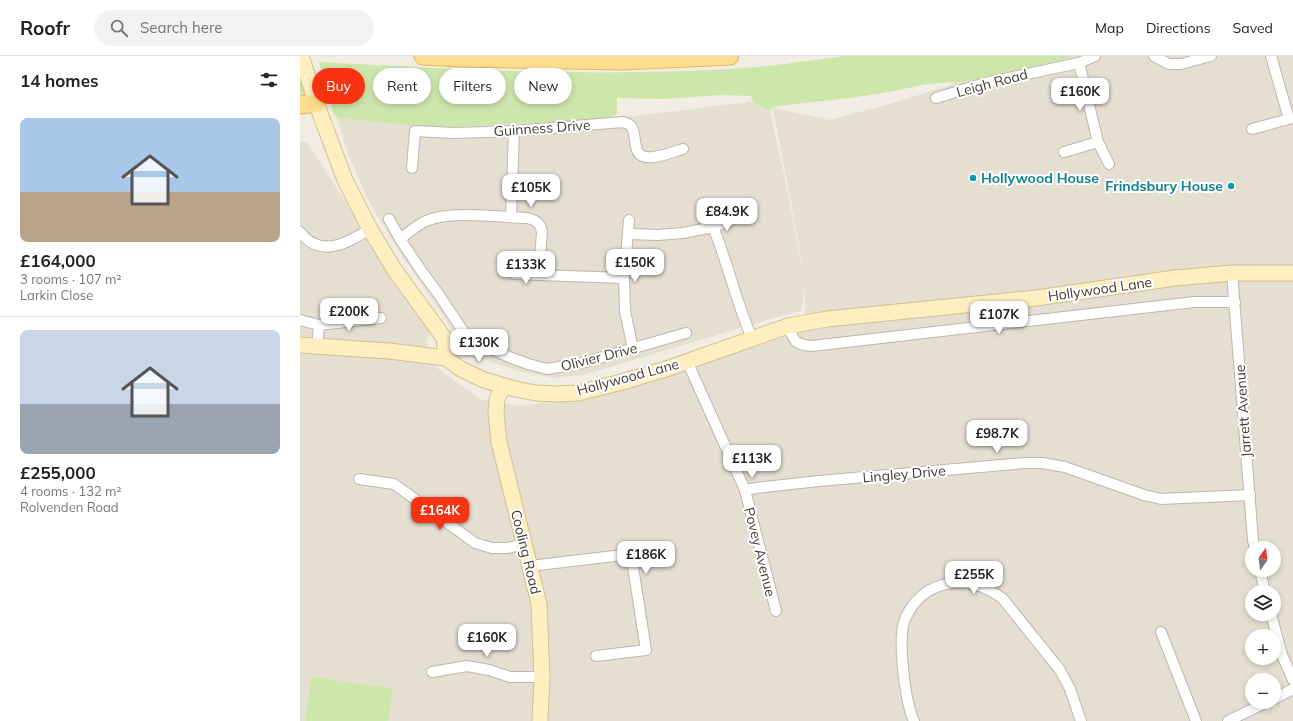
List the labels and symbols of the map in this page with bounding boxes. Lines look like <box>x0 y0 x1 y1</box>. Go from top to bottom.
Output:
street label: Leigh Road <box>954 65 1030 101</box>
pin: £160K <box>1052 78 1108 112</box>
street label: Guinness Drive <box>493 116 591 140</box>
place label: Hollywood House <box>981 169 1099 187</box>
marker: Hollywood House <box>968 173 978 183</box>
pin: £105K <box>503 174 559 208</box>
place label: Frindsbury House <box>1105 177 1223 195</box>
marker: Frindsbury House <box>1226 181 1236 191</box>
pin: £84.9K <box>694 198 760 232</box>
pin: £150K <box>607 249 663 283</box>
pin: £133K <box>498 251 554 285</box>
street label: Hollywood Lane <box>1047 273 1153 305</box>
pin: £200K <box>321 298 377 332</box>
pin: £107K <box>971 301 1027 335</box>
pin: £130K <box>451 329 507 363</box>
street label: Olivier Drive <box>559 339 639 375</box>
street label: Hollywood Lane <box>575 355 681 399</box>
street label: Jarrett Avenue <box>1231 364 1255 458</box>
pin: £98.7K <box>964 420 1030 454</box>
pin: £113K <box>724 445 780 479</box>
street label: Lingley Drive <box>862 461 946 487</box>
pin: £164K <box>412 497 468 531</box>
street label: Povey Avenue <box>740 505 780 599</box>
street label: Cooling Road <box>507 508 545 596</box>
pin: £186K <box>618 541 674 575</box>
north arrow <box>1245 541 1281 577</box>
pin: £255K <box>946 561 1002 595</box>
pin: £160K <box>459 624 515 658</box>

